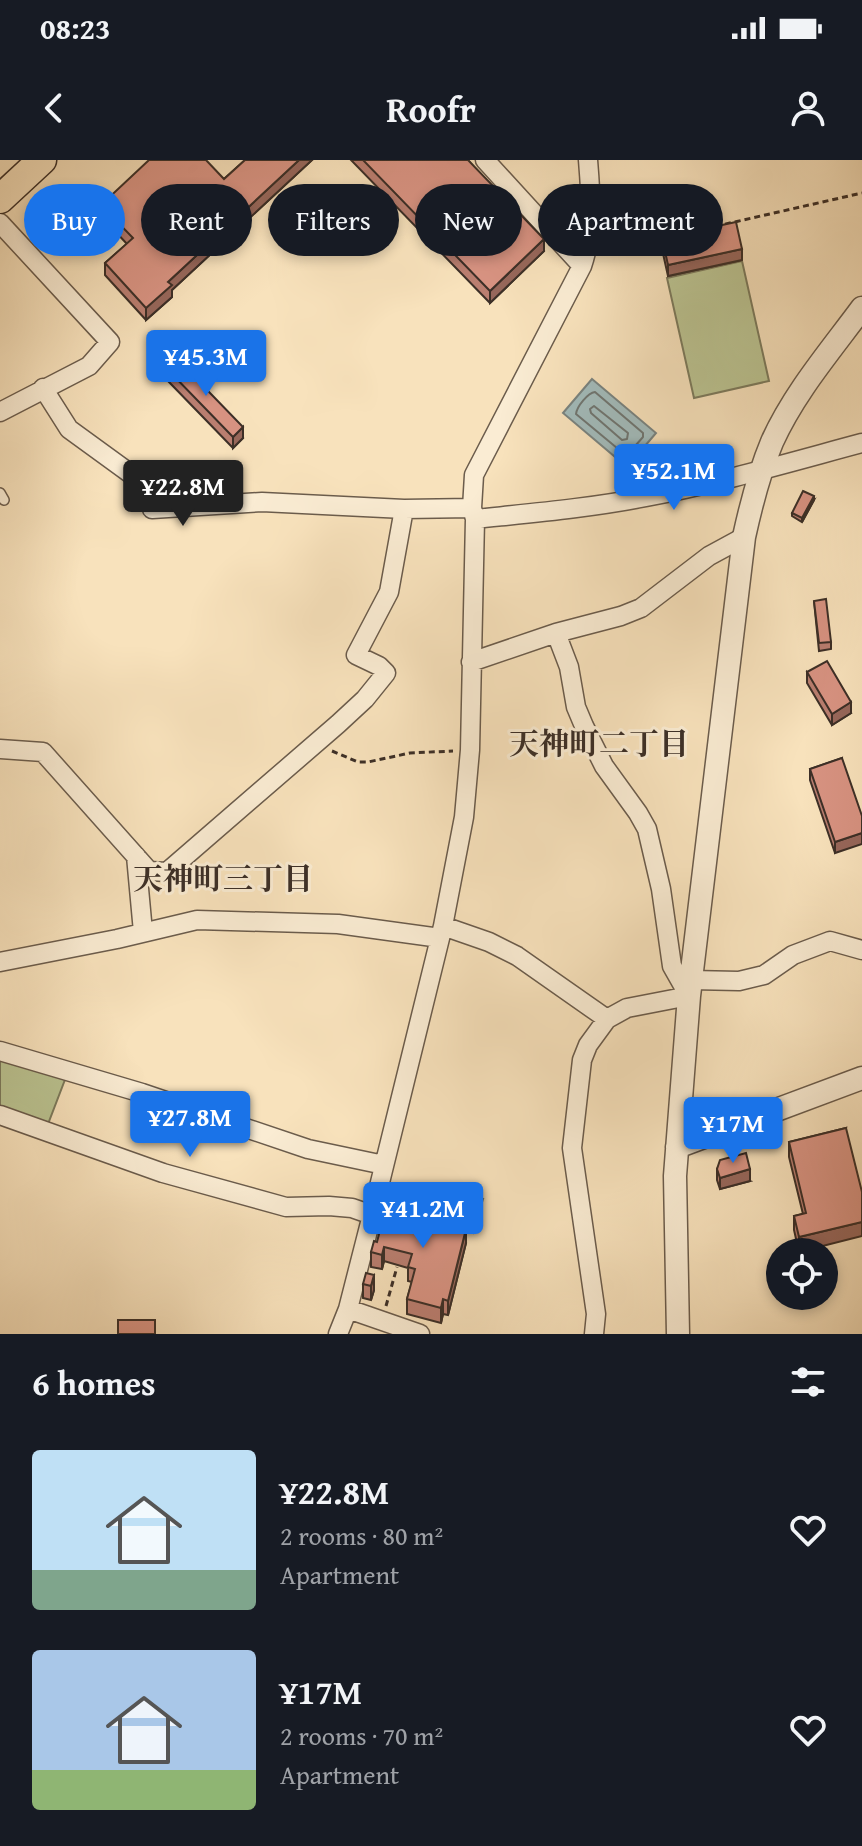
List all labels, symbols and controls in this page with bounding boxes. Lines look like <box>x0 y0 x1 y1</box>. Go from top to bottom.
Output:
text: 08:23 <box>40 6 111 50</box>
text: Roofr <box>386 82 476 135</box>
icon: back <box>32 86 76 130</box>
icon: person <box>786 86 830 130</box>
chip: Buy <box>24 184 125 256</box>
chip: Rent <box>141 184 252 256</box>
chip: Filters <box>268 184 399 256</box>
chip: New <box>415 184 522 256</box>
chip: Apartment <box>538 184 723 256</box>
pin: ¥45.3M <box>141 330 271 398</box>
text: ¥45.3M <box>164 336 248 375</box>
pin: ¥52.1M <box>609 444 739 512</box>
text: ¥52.1M <box>632 450 716 489</box>
pin: ¥22.8M <box>118 460 248 528</box>
text: ¥22.8M <box>141 466 225 505</box>
district label: 天神町二丁目 <box>509 721 689 765</box>
district label: 天神町三丁目 <box>133 856 313 900</box>
pin: ¥27.8M <box>125 1091 255 1159</box>
text: ¥27.8M <box>148 1097 232 1136</box>
pin: ¥17M <box>686 1097 780 1165</box>
text: ¥17M <box>702 1103 764 1142</box>
pin: ¥41.2M <box>358 1182 488 1250</box>
text: ¥41.2M <box>381 1188 465 1227</box>
map controls <box>766 1238 838 1310</box>
button: locate <box>766 1238 838 1310</box>
text: 6 homes <box>32 1358 156 1407</box>
icon: filters <box>786 1360 830 1404</box>
text: ¥22.8M <box>280 1467 389 1516</box>
icon: home <box>96 1482 192 1578</box>
icon: heart <box>786 1508 830 1552</box>
text: 2 rooms · 80 m² <box>280 1516 443 1555</box>
text: Apartment <box>280 1555 399 1594</box>
text: ¥17M <box>280 1667 362 1716</box>
icon: home <box>96 1682 192 1778</box>
icon: heart <box>786 1708 830 1752</box>
text: 2 rooms · 70 m² <box>280 1716 443 1755</box>
text: Apartment <box>280 1755 399 1794</box>

